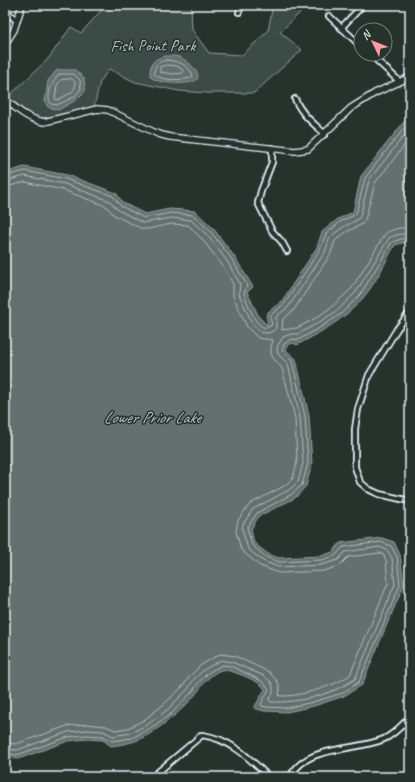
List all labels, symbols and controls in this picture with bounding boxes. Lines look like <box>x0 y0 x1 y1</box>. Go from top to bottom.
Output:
north arrow <box>353 22 393 62</box>
text: N <box>358 26 375 42</box>
park label: Fish Point Park <box>111 36 197 56</box>
water label: Lower Prior Lake <box>104 407 203 428</box>

